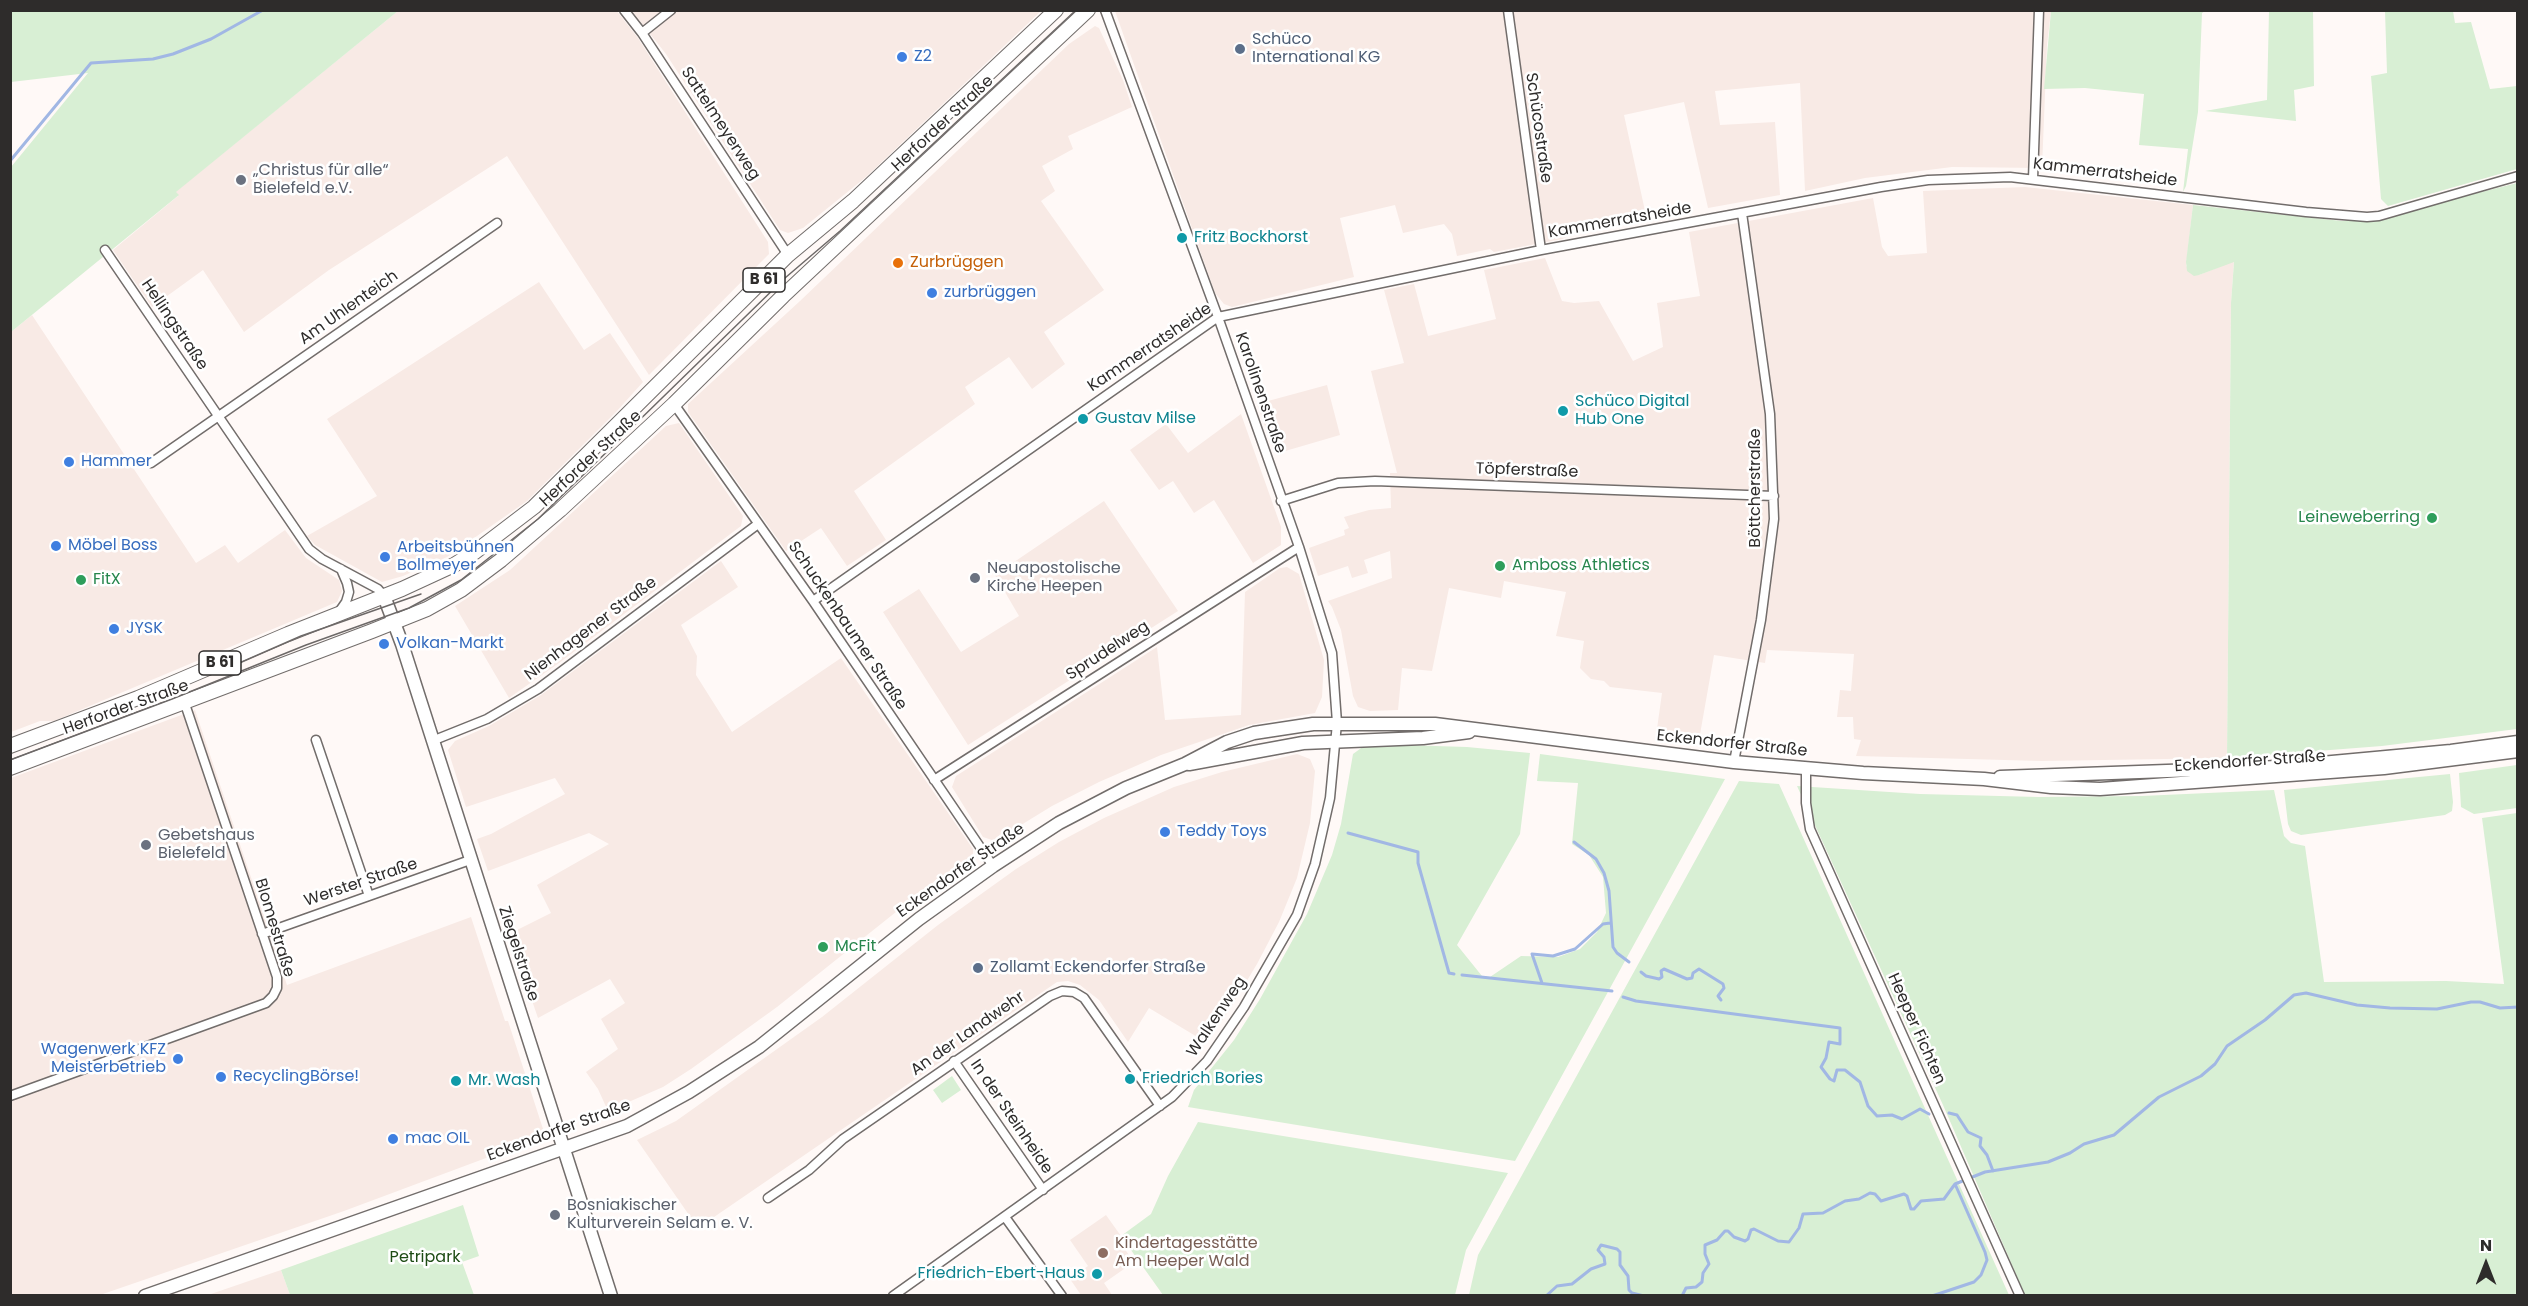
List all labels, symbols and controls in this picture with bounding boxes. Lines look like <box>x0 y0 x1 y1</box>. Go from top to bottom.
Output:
place label: Schüco International KG <box>1252 30 1380 68</box>
marker: Schüco International KG <box>1233 42 1247 56</box>
place label: Z2 <box>914 47 932 67</box>
marker: Z2 <box>895 50 909 64</box>
street label: Sattelmeyerweg <box>676 64 764 184</box>
street label: Herforder Straße <box>888 72 998 176</box>
street label: Schücostraße <box>1521 72 1555 184</box>
street label: Kammerratsheide <box>2032 155 2178 191</box>
place label: „Christus für alle“ Bielefeld e.V. <box>253 161 389 199</box>
marker: „Christus für alle“ Bielefeld e.V. <box>234 173 248 187</box>
street label: Kammerratsheide <box>1547 199 1693 243</box>
place label: Fritz Bockhorst <box>1194 228 1308 248</box>
marker: Fritz Bockhorst <box>1175 231 1189 245</box>
place label: Zurbrüggen <box>910 253 1004 273</box>
marker: Zurbrüggen <box>891 256 905 270</box>
street label: Am Uhlenteich <box>296 267 402 349</box>
road number: B 61 <box>743 268 785 292</box>
street label: Hellingstraße <box>137 276 211 374</box>
place label: zurbrüggen <box>944 283 1036 303</box>
marker: zurbrüggen <box>925 286 939 300</box>
street label: Kammerratsheide <box>1085 299 1215 397</box>
street label: Karolinenstraße <box>1230 330 1290 456</box>
place label: Schüco Digital Hub One <box>1575 392 1689 430</box>
marker: Schüco Digital Hub One <box>1556 404 1570 418</box>
street label: Herforder Straße <box>536 407 646 511</box>
place label: Gustav Milse <box>1095 409 1196 429</box>
marker: Gustav Milse <box>1076 412 1090 426</box>
street label: Böttcherstraße <box>1746 428 1766 548</box>
place label: Hammer <box>81 452 152 472</box>
marker: Hammer <box>62 455 76 469</box>
street label: Töpferstraße <box>1475 460 1579 482</box>
place label: Leineweberring <box>2298 508 2420 528</box>
marker: Leineweberring <box>2425 511 2439 525</box>
place label: Möbel Boss <box>68 536 158 556</box>
place label: Arbeitsbühnen Bollmeyer <box>397 538 514 576</box>
street label: Schuckenbaumer Straße <box>783 538 911 714</box>
marker: Möbel Boss <box>49 539 63 553</box>
marker: Arbeitsbühnen Bollmeyer <box>378 550 392 564</box>
place label: Amboss Athletics <box>1512 556 1650 576</box>
place label: Neuapostolische Kirche Heepen <box>987 559 1121 597</box>
marker: Amboss Athletics <box>1493 559 1507 573</box>
place label: FitX <box>93 570 121 590</box>
marker: Neuapostolische Kirche Heepen <box>968 571 982 585</box>
marker: FitX <box>74 573 88 587</box>
street label: Nienhagener Straße <box>521 573 661 685</box>
street label: Sprudelweg <box>1063 617 1153 685</box>
place label: JYSK <box>126 619 163 639</box>
marker: JYSK <box>107 622 121 636</box>
place label: Volkan-Markt <box>396 634 504 654</box>
marker: Volkan-Markt <box>377 637 391 651</box>
road number: B 61 <box>199 651 241 675</box>
street label: Herforder Straße <box>61 676 191 740</box>
street label: Eckendorfer Straße <box>1656 727 1808 761</box>
street label: Eckendorfer Straße <box>2174 747 2326 777</box>
street label: Eckendorfer Straße <box>893 820 1029 922</box>
place label: Teddy Toys <box>1177 822 1267 842</box>
marker: Teddy Toys <box>1158 825 1172 839</box>
place label: Gebetshaus Bielefeld <box>158 826 255 864</box>
marker: Gebetshaus Bielefeld <box>139 838 153 852</box>
street label: Werster Straße <box>302 855 420 911</box>
street label: Blomestraße <box>250 876 298 980</box>
street label: Ziegelstraße <box>494 904 542 1004</box>
place label: McFit <box>835 937 876 957</box>
marker: McFit <box>816 940 830 954</box>
place label: Zollamt Eckendorfer Straße <box>990 958 1206 978</box>
marker: Zollamt Eckendorfer Straße <box>971 961 985 975</box>
street label: Heeper Fichten <box>1883 970 1949 1088</box>
street label: Walkenweg <box>1183 973 1251 1061</box>
street label: An der Landwehr <box>907 988 1029 1080</box>
place label: Wagenwerk KFZ Meisterbetrieb <box>41 1040 166 1078</box>
marker: Wagenwerk KFZ Meisterbetrieb <box>171 1052 185 1066</box>
street label: In der Steinheide <box>966 1056 1056 1178</box>
place label: RecyclingBörse! <box>233 1067 359 1087</box>
place label: Friedrich Bories <box>1142 1069 1263 1089</box>
marker: RecyclingBörse! <box>214 1070 228 1084</box>
place label: Mr. Wash <box>468 1071 540 1091</box>
marker: Friedrich Bories <box>1123 1072 1137 1086</box>
marker: Mr. Wash <box>449 1074 463 1088</box>
street label: Eckendorfer Straße <box>484 1096 634 1166</box>
place label: mac OIL <box>405 1129 470 1149</box>
marker: mac OIL <box>386 1132 400 1146</box>
place label: Bosniakischer Kulturverein Selam e. V. <box>567 1196 753 1234</box>
marker: Bosniakischer Kulturverein Selam e. V. <box>548 1208 562 1222</box>
place label: Kindertagesstätte Am Heeper Wald <box>1115 1234 1258 1272</box>
north arrow <box>2456 1234 2516 1294</box>
text: N <box>2480 1234 2492 1257</box>
marker: Kindertagesstätte Am Heeper Wald <box>1096 1246 1110 1260</box>
park label: Petripark <box>390 1248 460 1268</box>
place label: Friedrich-Ebert-Haus <box>918 1264 1085 1284</box>
marker: Friedrich-Ebert-Haus <box>1090 1267 1104 1281</box>

